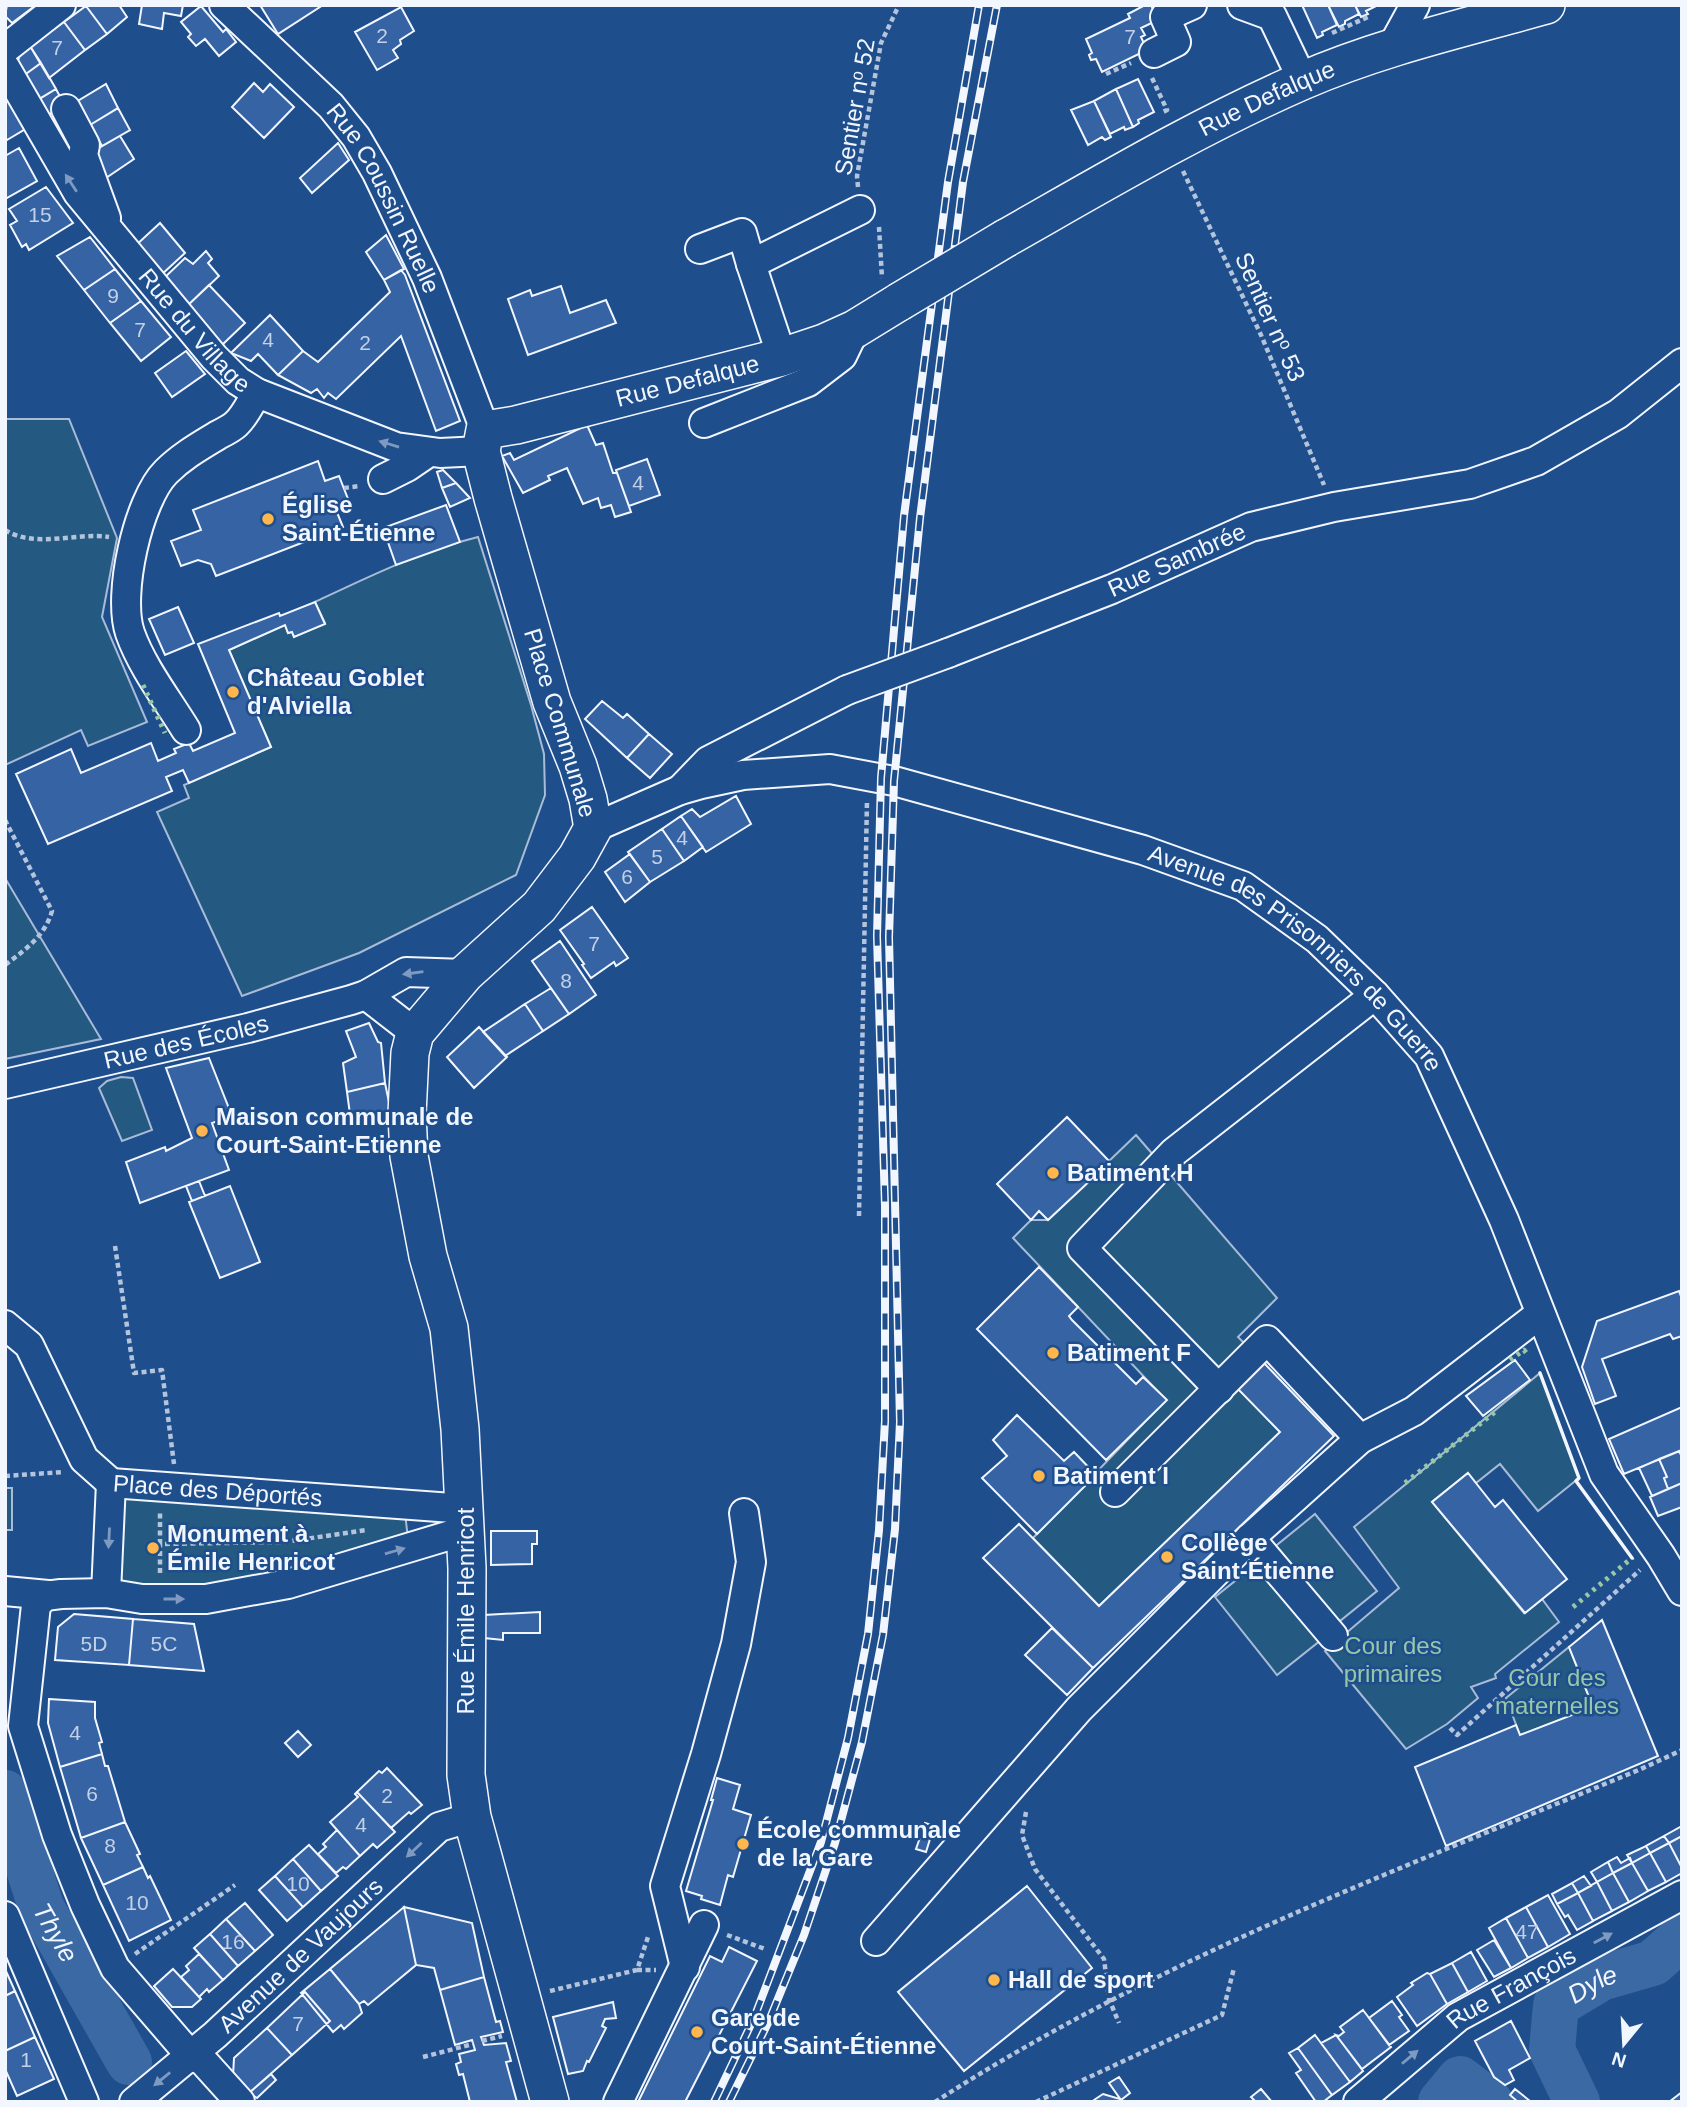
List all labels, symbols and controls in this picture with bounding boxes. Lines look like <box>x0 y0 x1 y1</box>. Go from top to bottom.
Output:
house number: 2 <box>376 24 388 47</box>
house number: 7 <box>1124 25 1136 48</box>
house number: 7 <box>51 36 63 59</box>
street label: Sentier nᵒ 52 <box>829 36 880 177</box>
street label: Rue Defalque <box>1194 55 1338 141</box>
street label: Rue Coussin Ruelle <box>321 98 445 297</box>
one-way arrow <box>64 174 78 192</box>
house number: 15 <box>28 203 52 226</box>
street label: Sentier nᵒ 53 <box>1230 248 1311 386</box>
street label: Rue du Village <box>133 263 255 398</box>
house number: 9 <box>107 284 119 307</box>
house number: 7 <box>134 318 146 341</box>
house number: 4 <box>262 328 274 351</box>
house number: 2 <box>359 331 371 354</box>
street label: Rue Defalque <box>613 349 762 412</box>
one-way arrow <box>378 439 399 449</box>
house number: 4 <box>632 471 644 494</box>
place label: Église Saint-Étienne <box>282 491 435 546</box>
marker: Église Saint-Étienne <box>260 511 276 527</box>
street label: Rue Sambrée <box>1103 517 1250 602</box>
street label: Place Communale <box>519 625 602 821</box>
place label: Château Goblet d'Alviella <box>247 664 424 719</box>
marker: Château Goblet d'Alviella <box>225 684 241 700</box>
house number: 4 <box>676 826 688 849</box>
street label: Avenue des Prisonniers de Guerre <box>1145 839 1448 1075</box>
house number: 5 <box>651 845 663 868</box>
house number: 6 <box>621 865 633 888</box>
house number: 7 <box>588 932 600 955</box>
one-way arrow <box>402 968 424 979</box>
house number: 8 <box>560 969 572 992</box>
street label: Rue des Écoles <box>101 1009 271 1074</box>
place label: Maison communale de Court-Saint-Etienne <box>216 1103 473 1158</box>
marker: Maison communale de Court-Saint-Etienne <box>194 1123 210 1139</box>
place label: Batiment H <box>1067 1159 1194 1186</box>
marker: Batiment H <box>1045 1165 1061 1181</box>
place label: Batiment F <box>1067 1339 1191 1366</box>
marker: Batiment F <box>1045 1345 1061 1361</box>
place label: Batiment I <box>1053 1462 1169 1489</box>
marker: Batiment I <box>1031 1468 1047 1484</box>
street label: Place des Déportés <box>112 1469 323 1511</box>
street label: Rue Émile Henricot <box>452 1507 479 1714</box>
place label: Monument à Émile Henricot <box>167 1520 335 1575</box>
one-way arrow <box>103 1527 114 1549</box>
place label: Collège Saint-Étienne <box>1181 1529 1334 1584</box>
marker: Monument à Émile Henricot <box>145 1540 161 1556</box>
one-way arrow <box>385 1545 406 1555</box>
marker: Collège Saint-Étienne <box>1159 1549 1175 1565</box>
one-way arrow <box>163 1593 185 1605</box>
house number: 5D <box>81 1632 107 1655</box>
house number: 5C <box>151 1632 177 1655</box>
park label: Cour des primaires <box>1344 1632 1442 1687</box>
park label: Cour des maternelles <box>1495 1664 1619 1719</box>
house number: 4 <box>69 1721 81 1744</box>
house number: 6 <box>86 1782 98 1805</box>
house number: 2 <box>381 1784 393 1807</box>
house number: 4 <box>355 1813 367 1836</box>
place label: École communale de la Gare <box>757 1816 961 1871</box>
house number: 8 <box>104 1834 116 1857</box>
marker: École communale de la Gare <box>735 1836 751 1852</box>
one-way arrow <box>406 1842 423 1859</box>
street label: Avenue de Vaujours <box>213 1872 388 2038</box>
house number: 10 <box>286 1872 310 1895</box>
house number: 10 <box>125 1891 149 1914</box>
water label: Thyle <box>27 1898 84 1968</box>
house number: 47 <box>1515 1920 1539 1943</box>
house number: 16 <box>221 1930 245 1953</box>
one-way arrow <box>1593 1932 1613 1944</box>
street label: Rue François <box>1441 1941 1580 2034</box>
water label: Dyle <box>1562 1959 1620 2010</box>
place label: Hall de sport <box>1008 1966 1153 1993</box>
marker: Hall de sport <box>986 1972 1002 1988</box>
place label: Gare de Court-Saint-Étienne <box>711 2004 936 2059</box>
north arrow <box>1589 2009 1659 2079</box>
house number: 7 <box>292 2012 304 2035</box>
marker: Gare de Court-Saint-Étienne <box>689 2024 705 2040</box>
house number: 1 <box>20 2048 32 2071</box>
text: N <box>1609 2048 1629 2072</box>
one-way arrow <box>1401 2049 1419 2065</box>
one-way arrow <box>153 2071 171 2086</box>

